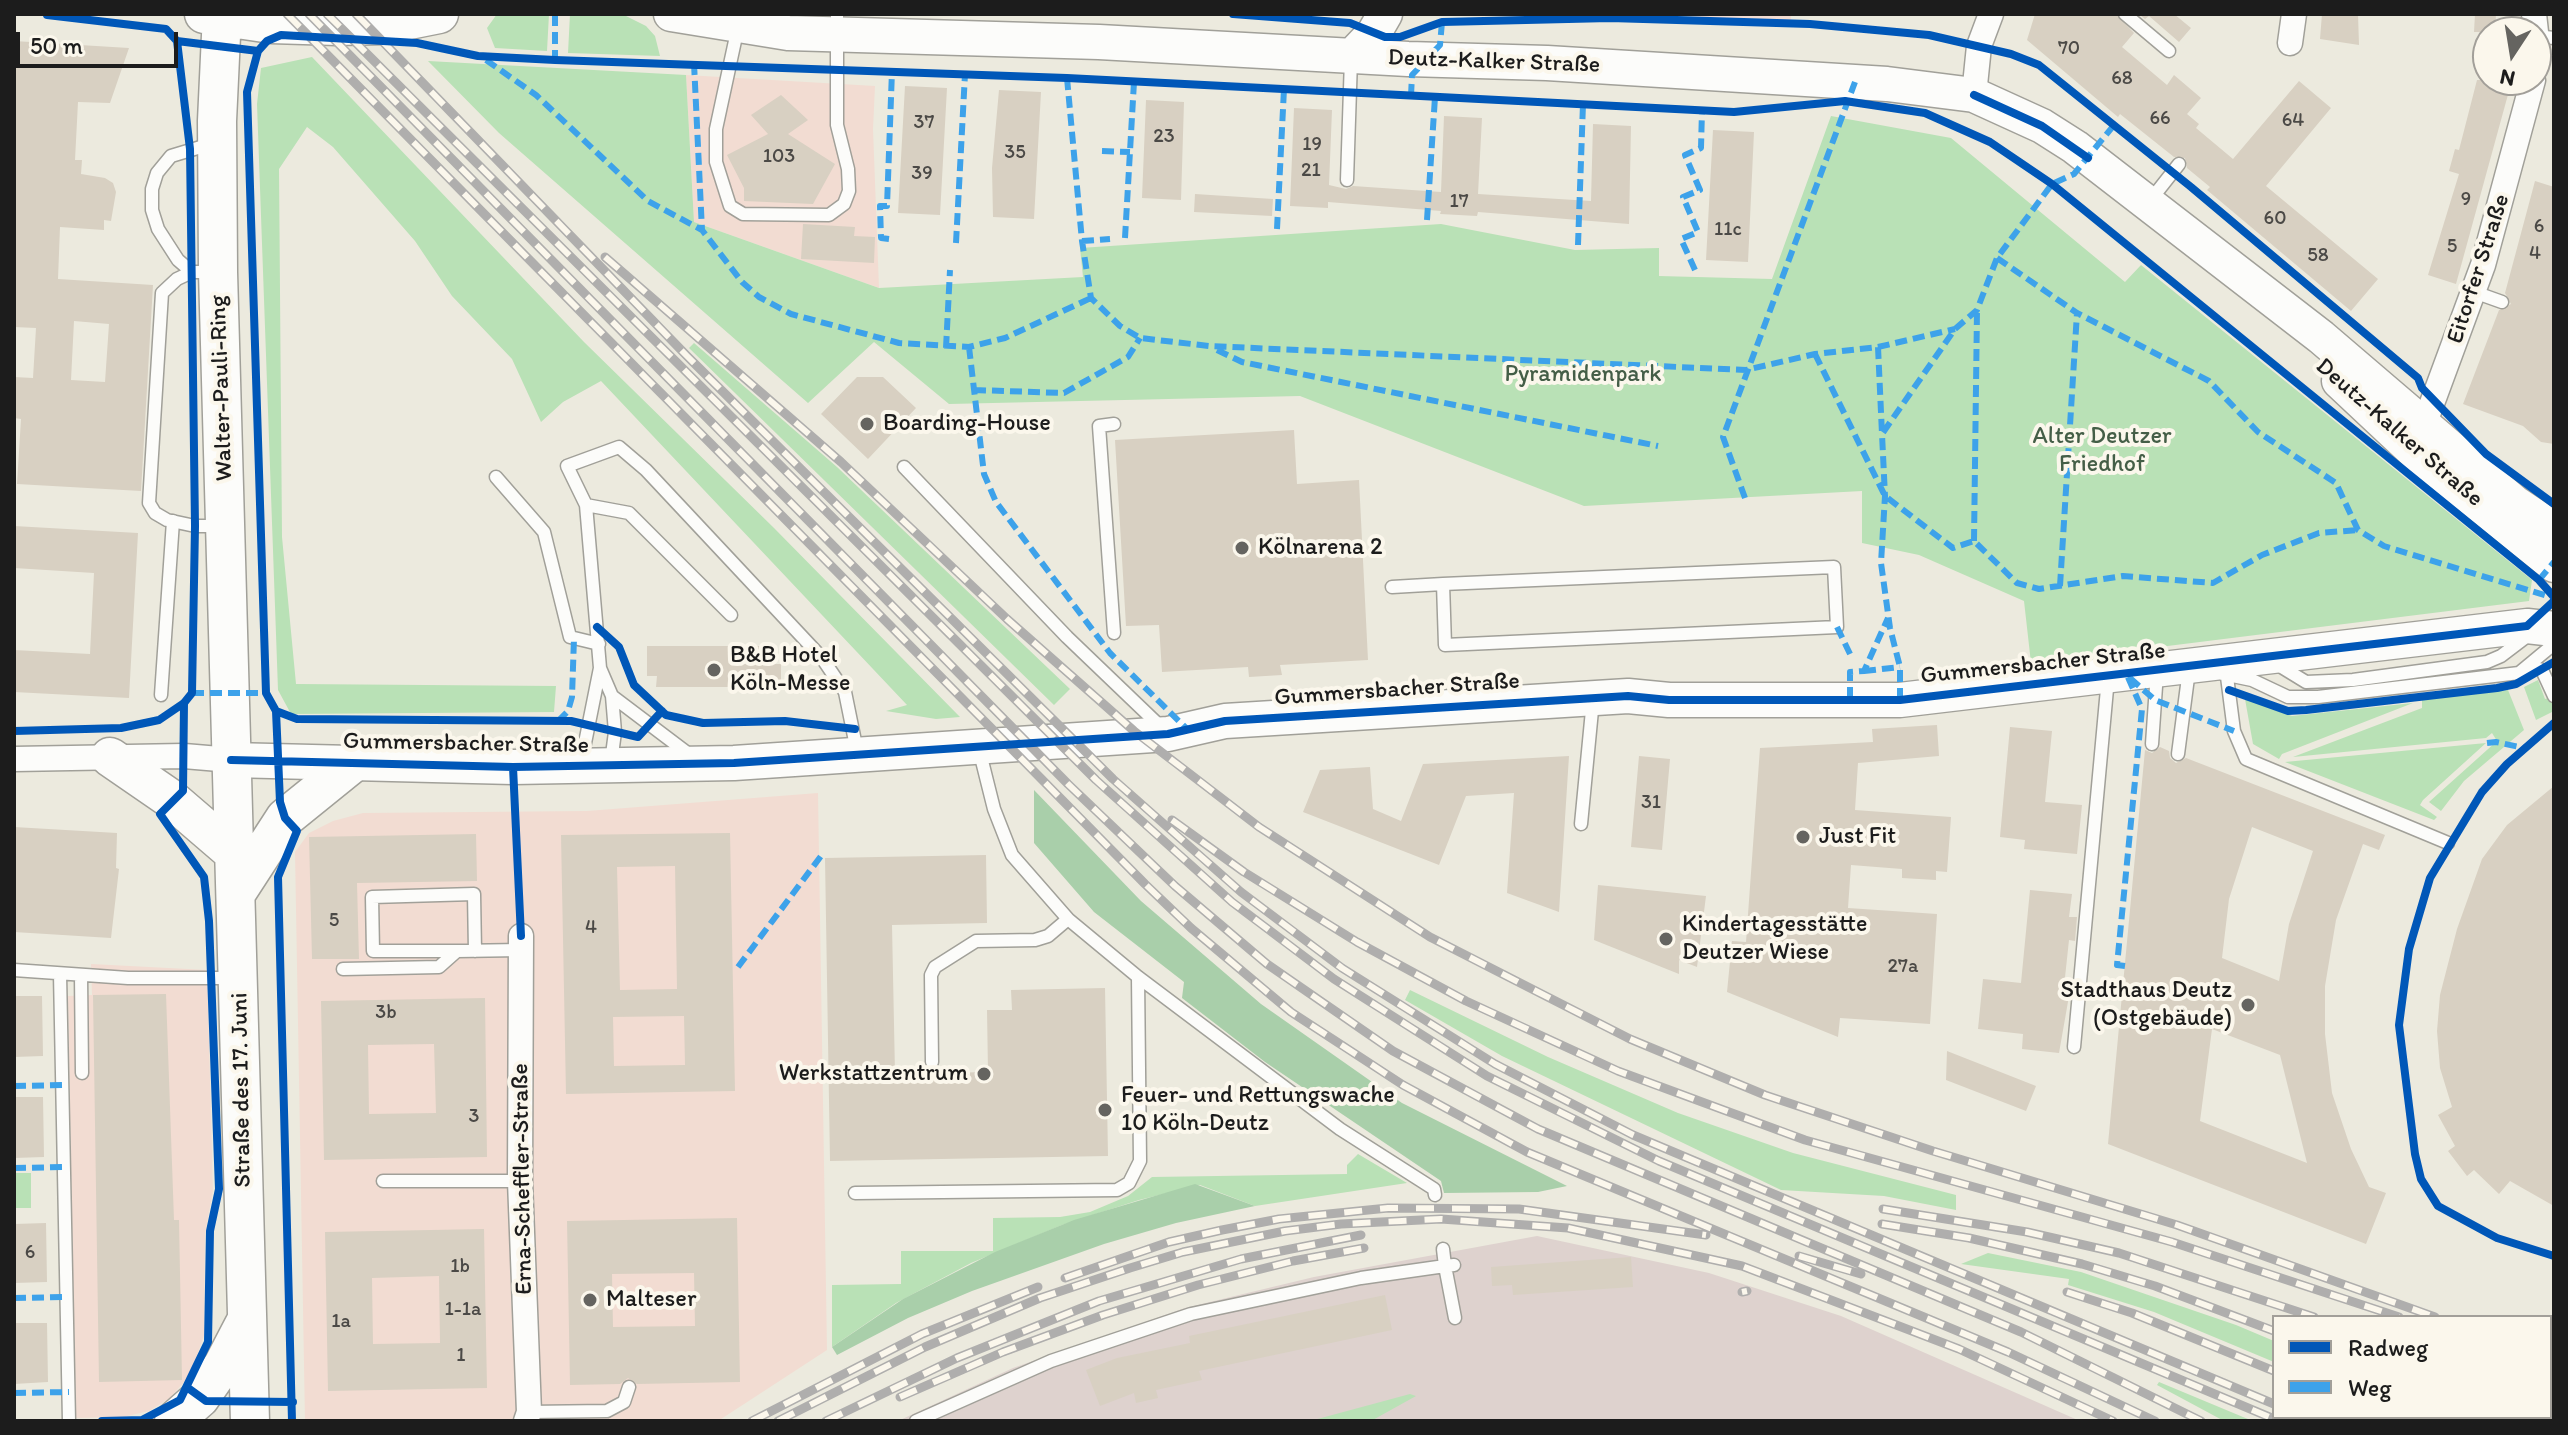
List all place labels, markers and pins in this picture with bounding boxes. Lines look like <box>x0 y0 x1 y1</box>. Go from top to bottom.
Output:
place label: Boarding-House <box>883 410 1051 438</box>
marker: Boarding-House <box>858 415 876 433</box>
place label: Kölnarena 2 <box>1258 534 1383 562</box>
marker: Kölnarena 2 <box>1233 539 1251 557</box>
place label: B&B Hotel Köln-Messe <box>730 642 850 698</box>
marker: B&B Hotel Köln-Messe <box>705 661 723 679</box>
place label: Just Fit <box>1819 823 1896 851</box>
marker: Just Fit <box>1794 828 1812 846</box>
place label: Kindertagesstätte Deutzer Wiese <box>1682 911 1867 967</box>
marker: Kindertagesstätte Deutzer Wiese <box>1657 930 1675 948</box>
place label: Stadthaus Deutz (Ostgebäude) <box>2061 977 2232 1033</box>
marker: Stadthaus Deutz (Ostgebäude) <box>2239 996 2257 1014</box>
place label: Werkstattzentrum <box>779 1060 968 1088</box>
marker: Werkstattzentrum <box>975 1065 993 1083</box>
place label: Feuer- und Rettungswache 10 Köln-Deutz <box>1121 1082 1395 1138</box>
marker: Feuer- und Rettungswache 10 Köln-Deutz <box>1096 1101 1114 1119</box>
place label: Malteser <box>606 1286 696 1314</box>
marker: Malteser <box>581 1291 599 1309</box>

